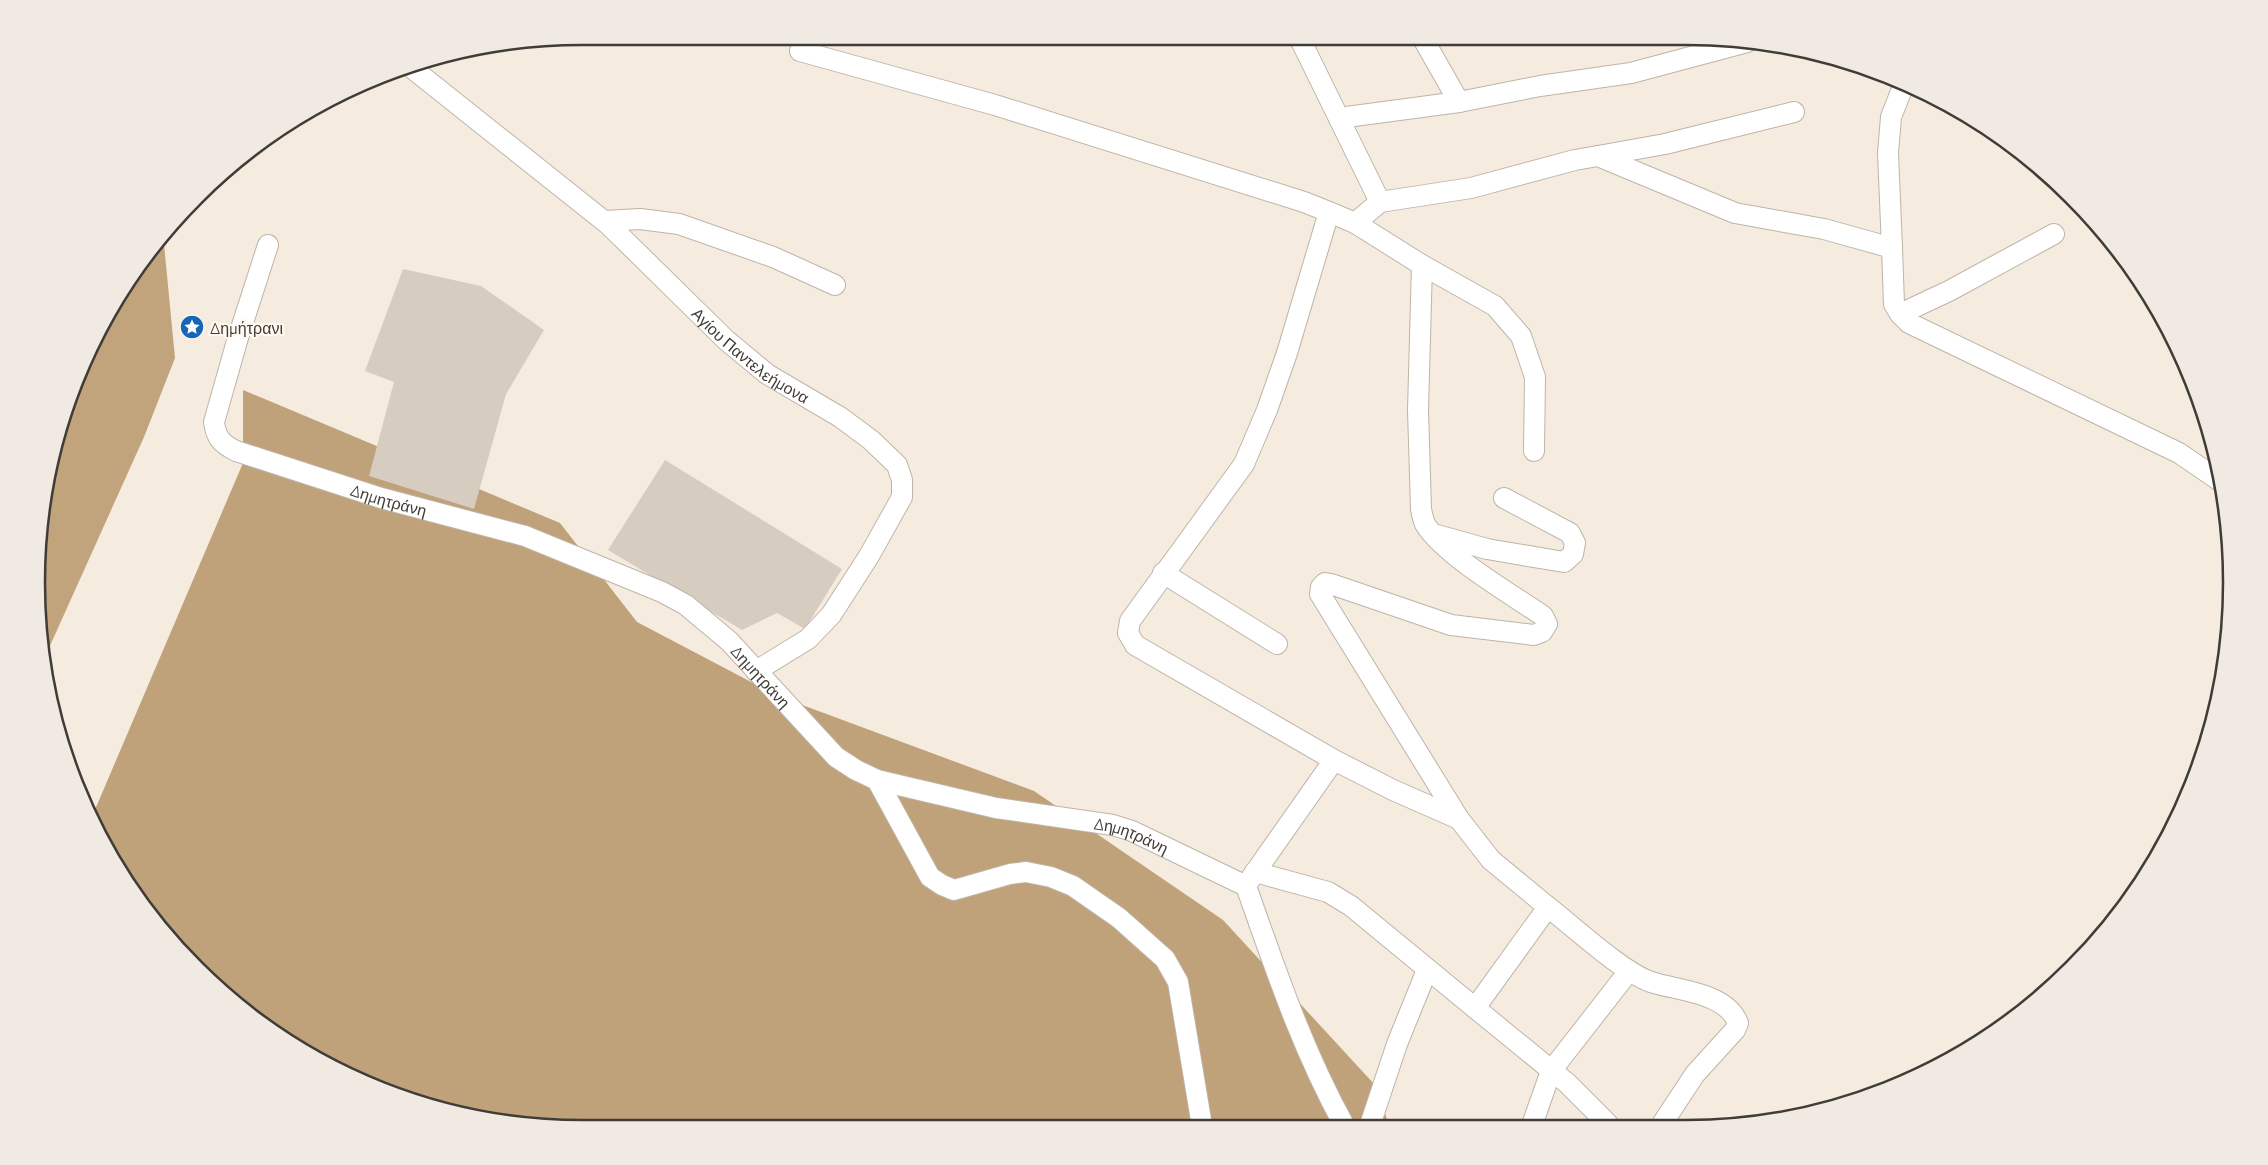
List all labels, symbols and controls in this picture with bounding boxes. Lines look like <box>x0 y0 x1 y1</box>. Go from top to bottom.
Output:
street label: Αγίου Παντελεήμονα <box>689 303 813 406</box>
place icon: Δημήτρανι <box>179 314 205 340</box>
place label: Δημήτρανι <box>210 318 283 337</box>
street label: Δημητράνη <box>348 479 429 519</box>
street label: Δημητράνη <box>728 641 795 711</box>
street label: Δημητράνη <box>1093 813 1172 857</box>

